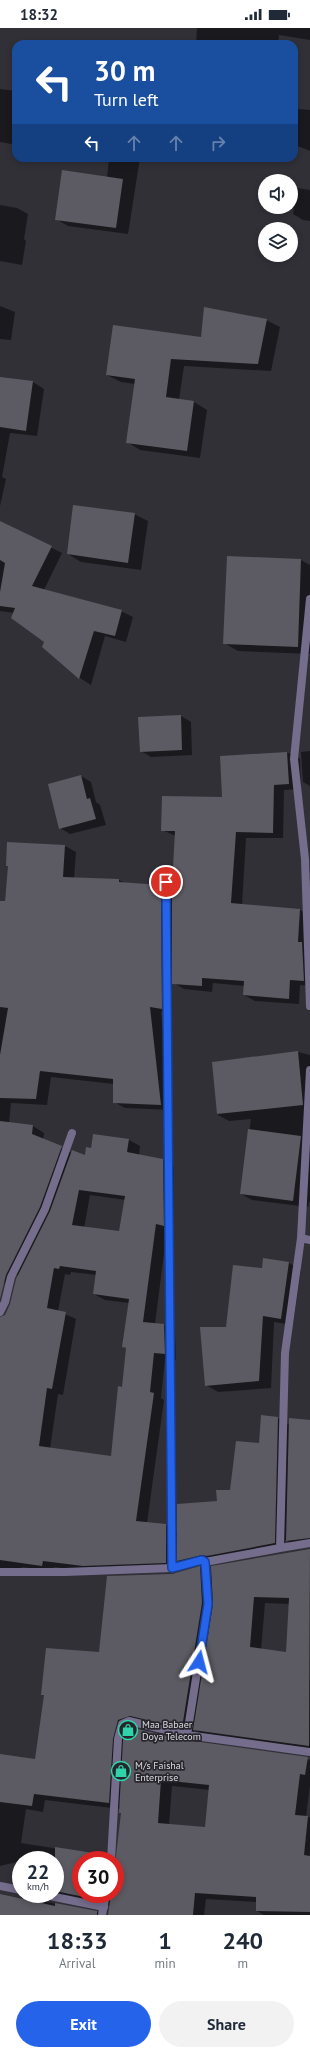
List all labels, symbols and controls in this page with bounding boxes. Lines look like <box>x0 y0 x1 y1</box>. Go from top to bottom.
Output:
text: 18:32 <box>20 5 58 24</box>
text: 30 m <box>94 52 155 89</box>
icon: left <box>28 56 80 108</box>
text: Turn left <box>94 88 159 111</box>
icon: left <box>81 132 103 154</box>
icon: ahead <box>123 132 145 154</box>
icon: ahead <box>165 132 187 154</box>
icon: right <box>207 132 229 154</box>
map controls <box>258 174 298 262</box>
button: sound <box>258 174 298 214</box>
button: layers <box>258 222 298 262</box>
pin <box>149 865 183 899</box>
icon: arrive <box>155 871 177 893</box>
position arrow <box>178 1641 220 1683</box>
place label: Maa Babaer Doya Telecom <box>142 1718 201 1743</box>
shop icon: Maa Babaer Doya Telecom <box>117 1719 139 1741</box>
place label: M/s Faishal Enterprise <box>135 1759 184 1784</box>
shop icon: M/s Faishal Enterprise <box>110 1760 132 1782</box>
speed limit sign: 30 <box>72 1851 124 1903</box>
text: 22 <box>27 1859 49 1885</box>
text: km/h <box>27 1880 49 1893</box>
text: 18:33 <box>47 1925 108 1956</box>
text: 1 <box>158 1925 172 1956</box>
text: 240 <box>222 1925 263 1956</box>
text: Arrival <box>59 1955 95 1972</box>
text: min <box>154 1955 176 1972</box>
text: m <box>238 1955 248 1972</box>
button: Exit <box>16 2001 151 2047</box>
button: Share <box>159 2001 294 2047</box>

